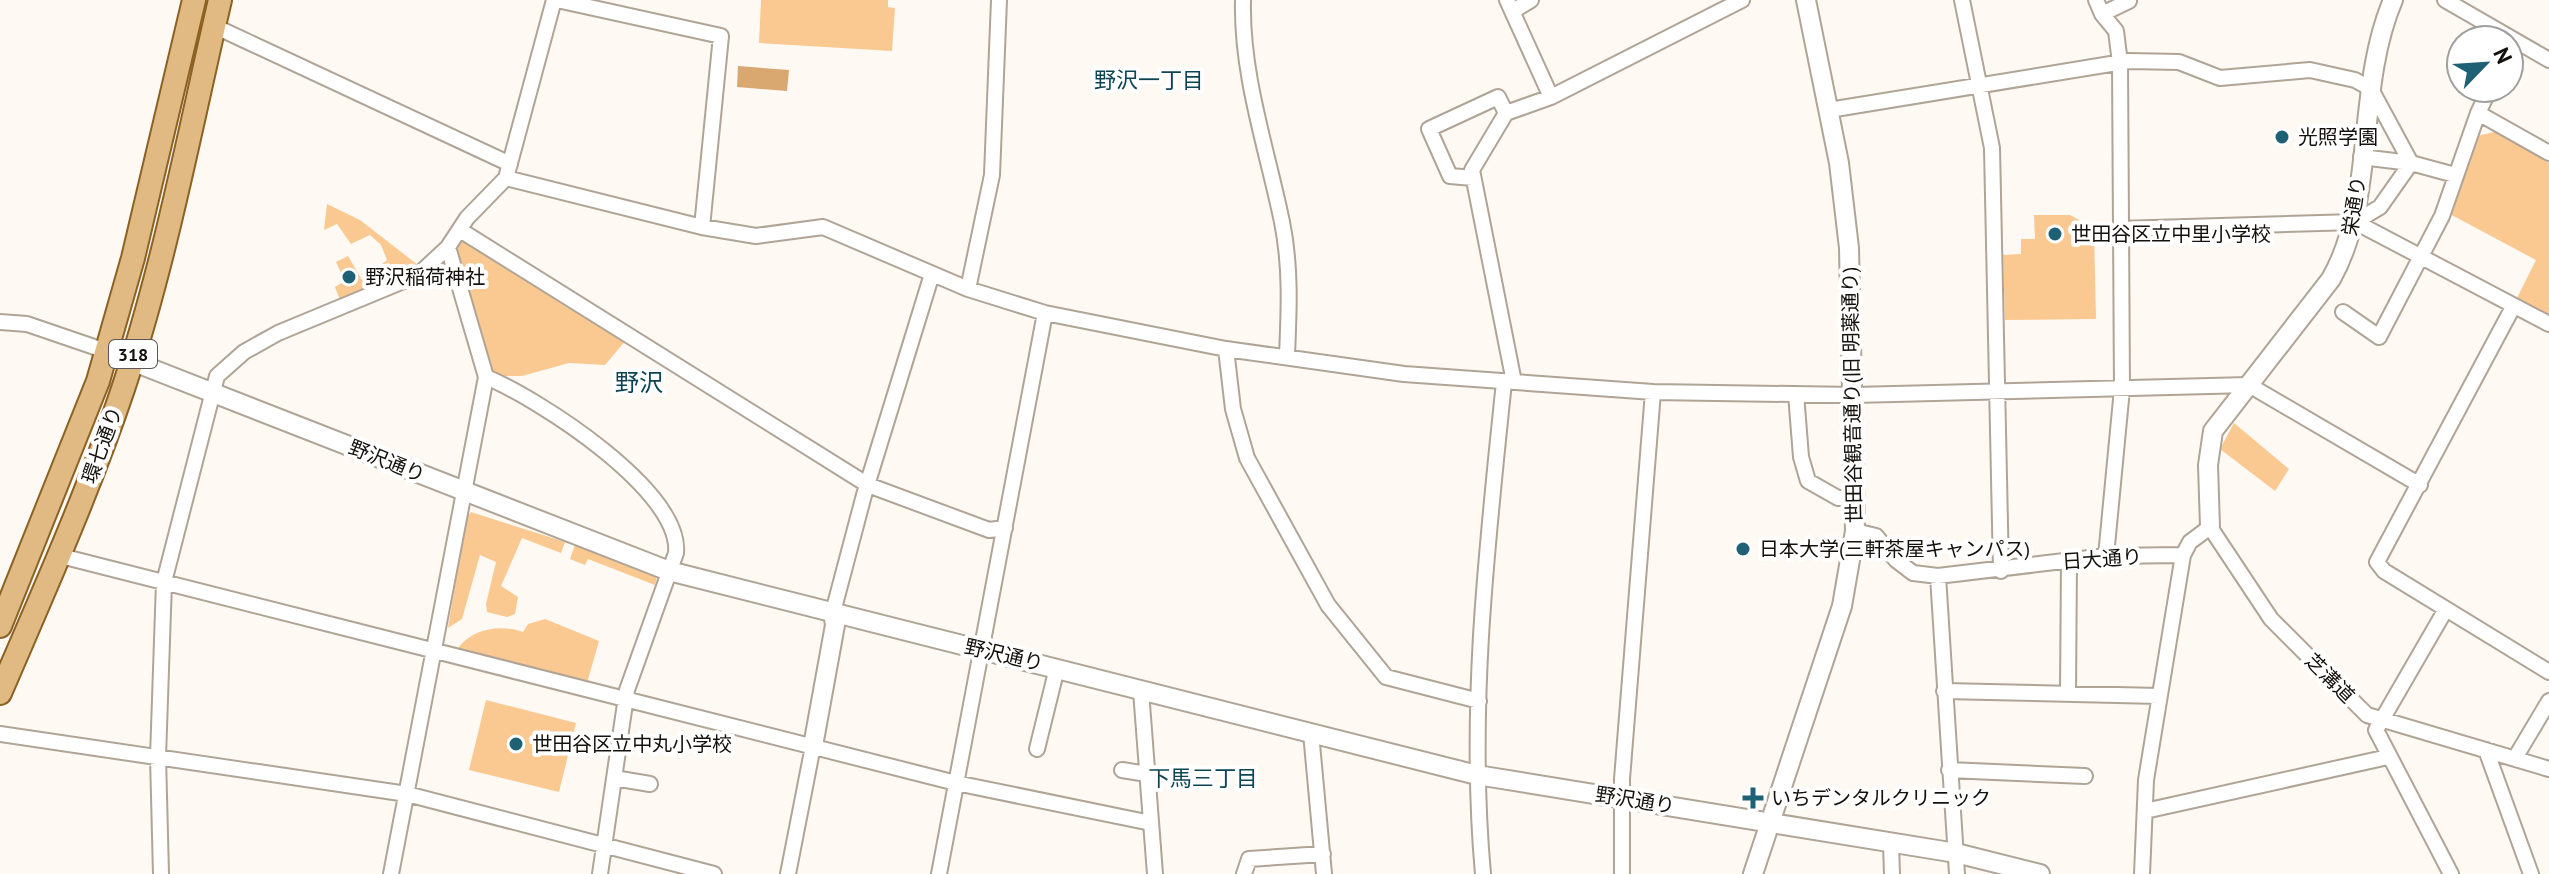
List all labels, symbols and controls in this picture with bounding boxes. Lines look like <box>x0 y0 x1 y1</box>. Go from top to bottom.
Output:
north arrow <box>2445 24 2525 104</box>
text: N <box>2487 43 2519 68</box>
district label: 野沢一丁目 <box>1094 66 1204 94</box>
place label: 光照学園 <box>2298 124 2378 150</box>
marker: 光照学園 <box>2273 128 2291 146</box>
street label: 栄通り <box>2336 174 2372 238</box>
place label: 世田谷区立中里小学校 <box>2071 221 2271 247</box>
marker: 世田谷区立中里小学校 <box>2046 225 2064 243</box>
place label: 野沢稲荷神社 <box>365 264 485 290</box>
street label: 世田谷観音通り(旧 明薬通り) <box>1837 267 1867 523</box>
marker: 野沢稲荷神社 <box>340 268 358 286</box>
road number: 318 <box>109 340 157 368</box>
district label: 野沢 <box>615 367 663 398</box>
street label: 環七通り <box>76 403 128 487</box>
street label: 野沢通り <box>345 434 429 488</box>
place label: 日本大学(三軒茶屋キャンパス) <box>1759 536 2030 562</box>
marker: 日本大学(三軒茶屋キャンパス) <box>1734 540 1752 558</box>
street label: 日大通り <box>2061 543 2143 575</box>
street label: 野沢通り <box>962 633 1046 677</box>
street label: 芝溝道 <box>2300 648 2360 708</box>
place label: 世田谷区立中丸小学校 <box>532 731 732 757</box>
marker: 世田谷区立中丸小学校 <box>507 735 525 753</box>
district label: 下馬三丁目 <box>1148 764 1258 792</box>
street label: 野沢通り <box>1593 781 1677 819</box>
place label: いちデンタルクリニック <box>1771 785 1991 811</box>
marker: いちデンタルクリニック <box>1742 787 1764 809</box>

